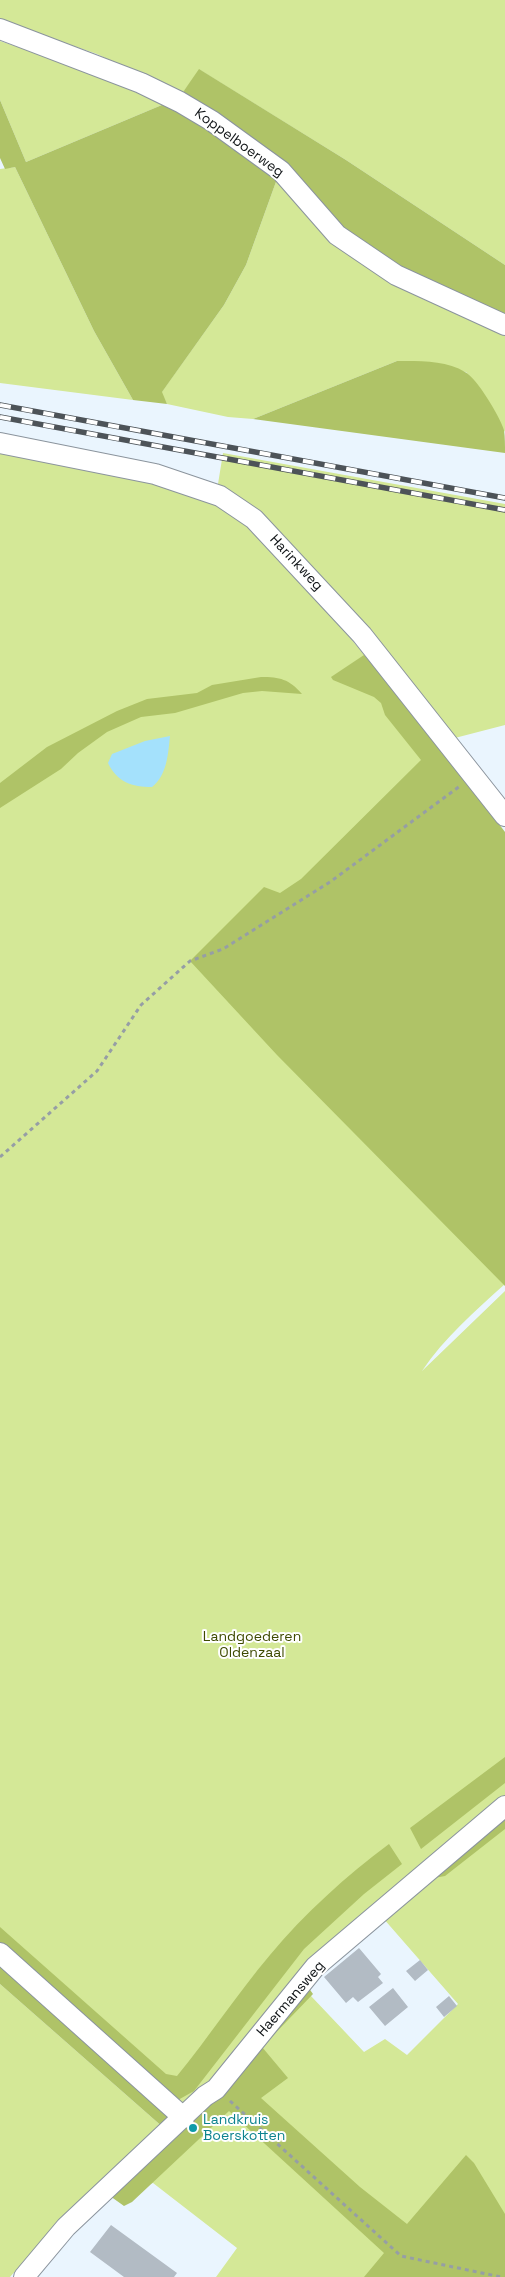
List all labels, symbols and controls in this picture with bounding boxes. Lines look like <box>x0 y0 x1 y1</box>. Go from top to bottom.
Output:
street label: Koppelboerweg <box>191 105 287 181</box>
street label: Harinkweg <box>266 532 326 594</box>
park label: Landgoederen Oldenzaal <box>203 1629 301 1661</box>
street label: Haermansweg <box>254 1958 328 2040</box>
place label: Landkruis Boerskotten <box>203 2112 285 2144</box>
marker: Landkruis Boerskotten <box>187 2122 199 2134</box>

